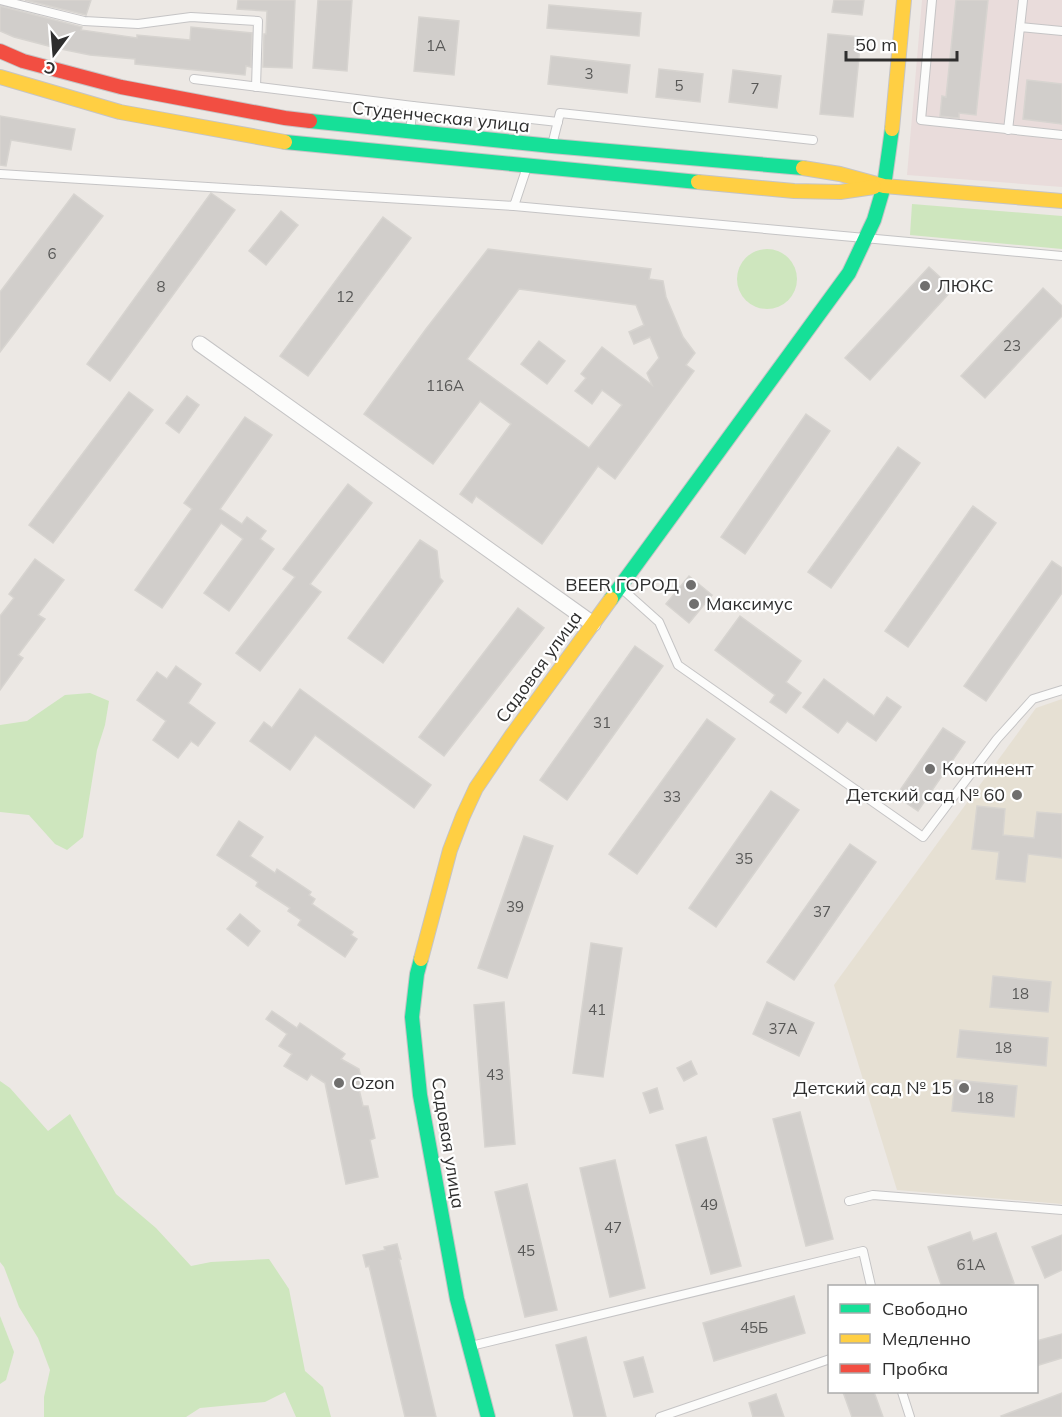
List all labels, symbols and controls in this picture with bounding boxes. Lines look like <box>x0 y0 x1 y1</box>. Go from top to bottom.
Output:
north arrow <box>24 24 84 84</box>
scale bar <box>846 24 957 62</box>
text: 50 m <box>855 33 897 56</box>
house number: 1А <box>426 36 446 55</box>
text: С <box>42 57 58 80</box>
house number: 3 <box>584 64 594 83</box>
house number: 5 <box>674 76 684 95</box>
house number: 7 <box>750 79 760 98</box>
street label: Студенческая улица <box>351 96 531 137</box>
house number: 6 <box>47 244 57 263</box>
place label: ЛЮКС <box>937 274 993 297</box>
house number: 8 <box>156 277 166 296</box>
marker: ЛЮКС <box>918 279 932 293</box>
house number: 12 <box>336 287 354 306</box>
house number: 23 <box>1003 336 1021 355</box>
house number: 116А <box>426 376 464 395</box>
place label: BEER ГОРОД <box>565 573 680 596</box>
marker: BEER ГОРОД <box>684 578 698 592</box>
place label: Максимус <box>706 592 793 615</box>
marker: Максимус <box>687 597 701 611</box>
street label: Садовая улица <box>490 606 587 727</box>
house number: 31 <box>593 713 611 732</box>
place label: Континент <box>942 757 1034 780</box>
marker: Континент <box>923 762 937 776</box>
place label: Детский сад № 60 <box>846 783 1005 806</box>
house number: 33 <box>663 787 681 806</box>
marker: Детский сад № 60 <box>1010 788 1024 802</box>
house number: 35 <box>735 849 753 868</box>
house number: 39 <box>506 897 524 916</box>
house number: 37 <box>813 902 831 921</box>
house number: 18 <box>1011 984 1029 1003</box>
house number: 41 <box>588 1000 606 1019</box>
house number: 37А <box>768 1019 798 1038</box>
house number: 18 <box>994 1038 1012 1057</box>
house number: 43 <box>486 1065 504 1084</box>
place label: Ozon <box>351 1071 395 1094</box>
marker: Ozon <box>332 1076 346 1090</box>
street label: Садовая улица <box>427 1076 470 1210</box>
place label: Детский сад № 15 <box>793 1076 952 1099</box>
marker: Детский сад № 15 <box>957 1081 971 1095</box>
house number: 18 <box>976 1088 994 1107</box>
house number: 49 <box>700 1195 718 1214</box>
house number: 47 <box>604 1218 622 1237</box>
house number: 45 <box>517 1241 535 1260</box>
house number: 61А <box>956 1255 986 1274</box>
legend <box>828 1285 1038 1393</box>
text: Свободно <box>882 1297 968 1320</box>
house number: 45Б <box>740 1318 768 1337</box>
text: Медленно <box>882 1327 971 1350</box>
text: Пробка <box>882 1357 948 1380</box>

